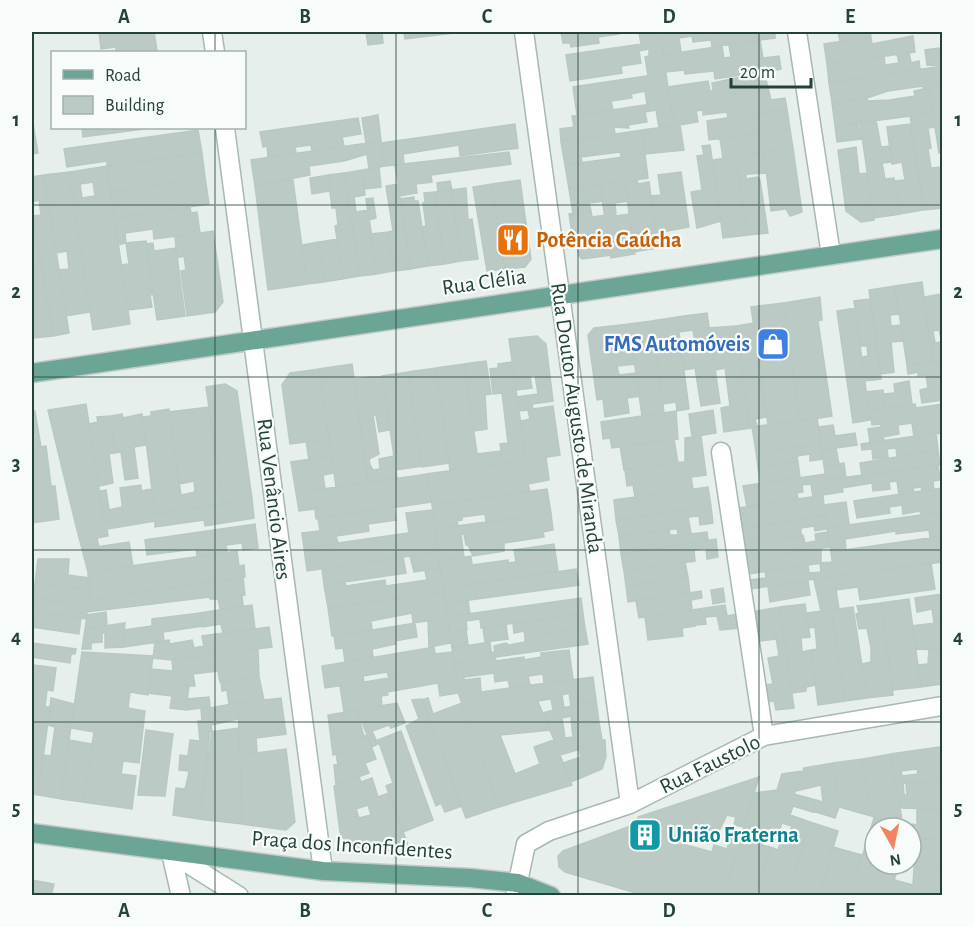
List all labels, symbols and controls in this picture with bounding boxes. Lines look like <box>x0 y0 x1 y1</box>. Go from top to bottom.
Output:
text: A <box>118 7 130 27</box>
text: B <box>299 7 311 27</box>
text: C <box>482 7 493 27</box>
text: D <box>662 7 676 27</box>
text: E <box>845 7 855 27</box>
legend <box>51 51 246 129</box>
scale bar <box>731 51 810 89</box>
text: 20 m <box>740 64 775 82</box>
text: Road <box>105 67 141 85</box>
text: Building <box>105 97 165 115</box>
text: 1 <box>12 110 20 130</box>
text: 1 <box>954 110 962 130</box>
restaurant icon: Potência Gaúcha <box>495 222 531 258</box>
place label: Potência Gaúcha <box>536 229 682 251</box>
street label: Rua Clélia <box>441 265 527 299</box>
street label: Rua Doutor Augusto de Miranda <box>547 281 607 555</box>
text: 2 <box>11 282 21 302</box>
text: 2 <box>953 282 963 302</box>
shop icon: FMS Automóveis <box>755 326 791 362</box>
place label: FMS Automóveis <box>604 333 750 355</box>
street label: Rua Venâncio Aires <box>253 417 295 581</box>
text: 3 <box>12 454 20 474</box>
text: 3 <box>954 454 962 474</box>
text: 4 <box>11 627 21 647</box>
text: 4 <box>953 627 963 647</box>
street label: Rua Faustolo <box>656 730 764 798</box>
text: 5 <box>12 799 20 819</box>
text: 5 <box>954 799 962 819</box>
north arrow <box>863 816 923 876</box>
building icon: União Fraterna <box>627 817 663 853</box>
place label: União Fraterna <box>668 824 799 846</box>
street label: Praça dos Inconfidentes <box>251 827 453 863</box>
text: N <box>888 851 902 869</box>
text: A <box>118 901 130 921</box>
text: B <box>299 901 311 921</box>
text: C <box>482 901 493 921</box>
text: D <box>662 901 676 921</box>
text: E <box>845 901 855 921</box>

